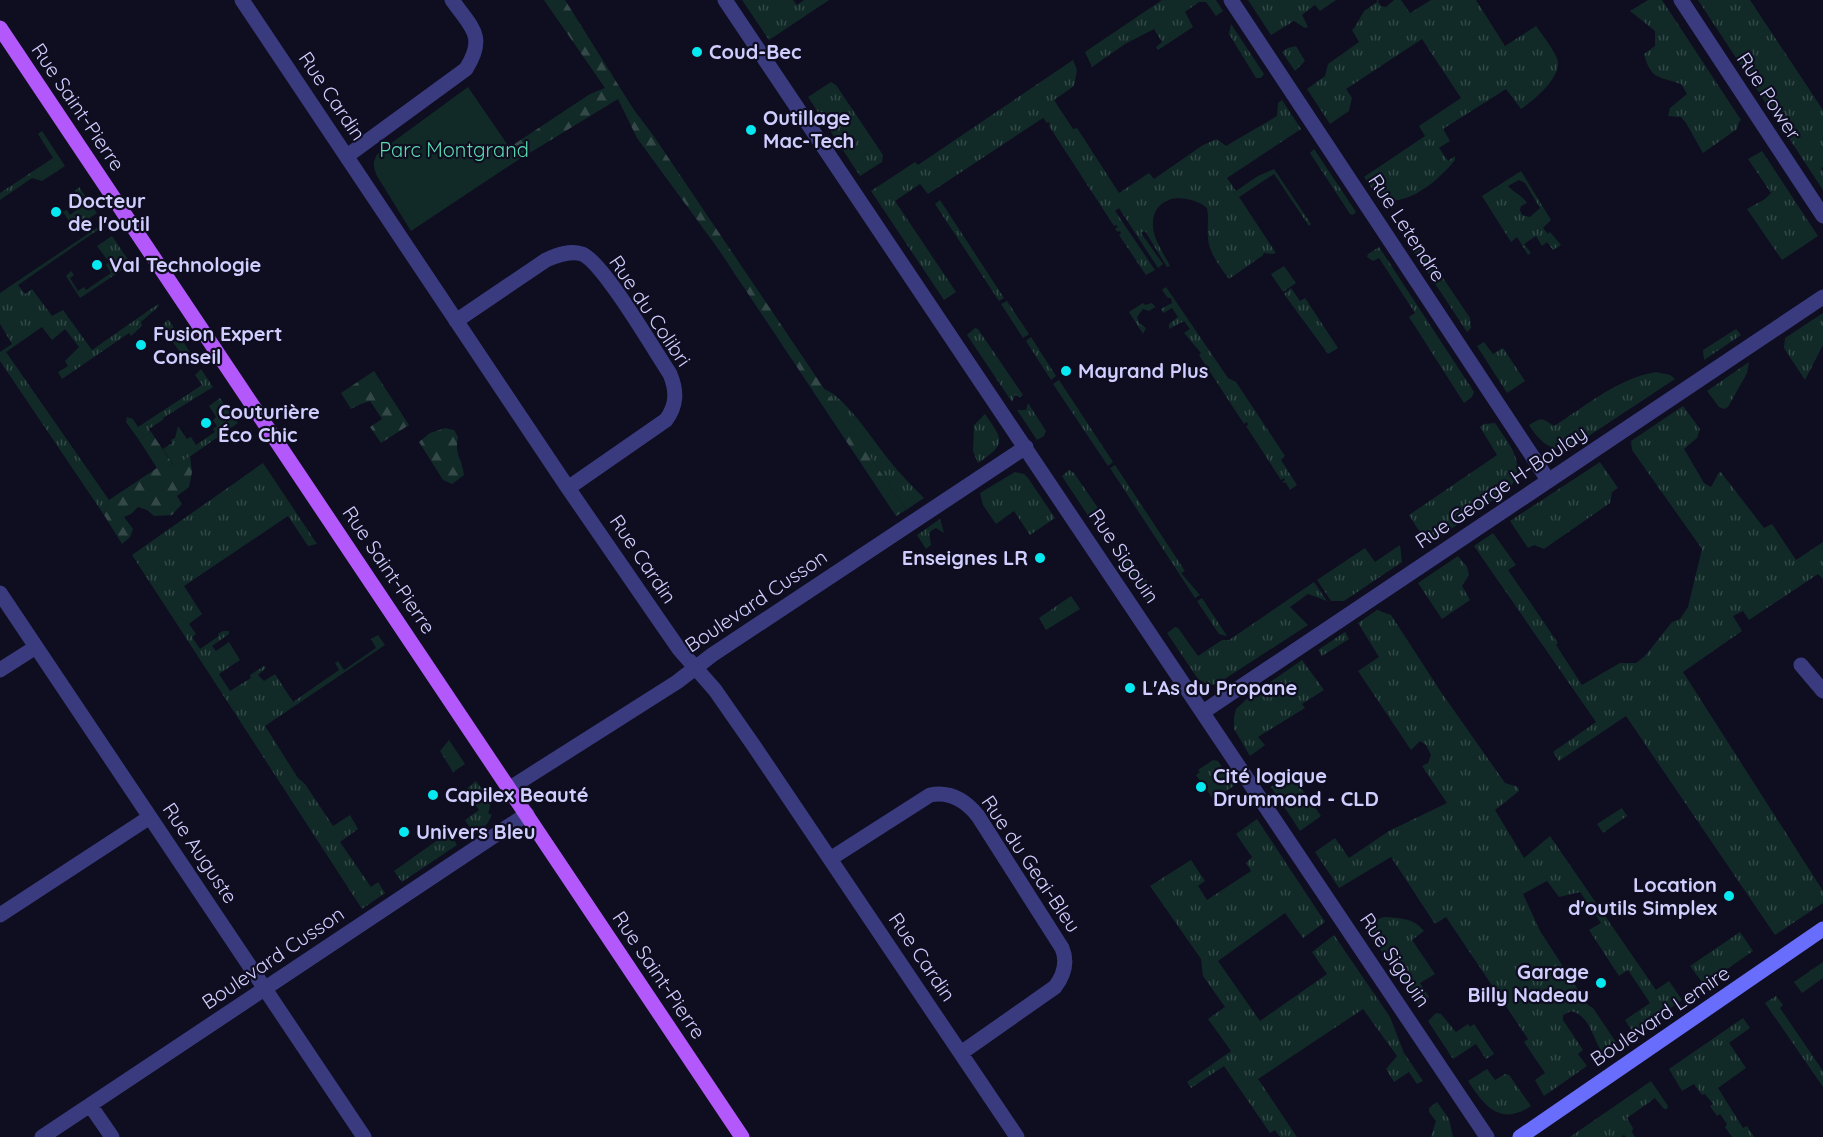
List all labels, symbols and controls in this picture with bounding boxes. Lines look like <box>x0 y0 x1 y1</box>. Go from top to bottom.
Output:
street label: Rue Saint-Pierre <box>26 38 130 175</box>
place label: Coud-Bec <box>709 39 802 64</box>
marker: Coud-Bec <box>690 45 704 59</box>
street label: Rue Cardin <box>294 47 371 145</box>
street label: Rue Power <box>1732 47 1807 144</box>
place label: Outillage Mac-Tech <box>763 105 854 153</box>
marker: Outillage Mac-Tech <box>744 123 758 137</box>
park label: Parc Montgrand <box>379 137 529 162</box>
street label: Rue Letendre <box>1363 169 1452 286</box>
place label: Docteur de l'outil <box>68 188 150 236</box>
marker: Docteur de l'outil <box>49 205 63 219</box>
street label: Rue du Colibri <box>604 250 697 371</box>
place label: Val Technologie <box>109 252 261 277</box>
marker: Val Technologie <box>90 258 104 272</box>
place label: Fusion Expert Conseil <box>153 321 282 369</box>
marker: Fusion Expert Conseil <box>134 338 148 352</box>
place label: Mayrand Plus <box>1078 358 1209 383</box>
marker: Mayrand Plus <box>1059 364 1073 378</box>
place label: Couturière Éco Chic <box>218 399 320 447</box>
marker: Couturière Éco Chic <box>199 416 213 430</box>
street label: Rue George H-Boulay <box>1410 420 1591 553</box>
street label: Rue Saint-Pierre <box>337 501 441 638</box>
street label: Rue Sigouin <box>1084 504 1165 608</box>
street label: Rue Cardin <box>605 510 682 608</box>
street label: Boulevard Cusson <box>680 544 832 657</box>
place label: Enseignes LR <box>902 545 1028 570</box>
marker: Enseignes LR <box>1033 551 1047 565</box>
place label: L'As du Propane <box>1142 675 1297 700</box>
marker: L'As du Propane <box>1123 681 1137 695</box>
place label: Cité logique Drummond - CLD <box>1213 763 1379 811</box>
marker: Cité logique Drummond - CLD <box>1194 780 1208 794</box>
place label: Capilex Beauté <box>445 782 589 807</box>
marker: Capilex Beauté <box>426 788 440 802</box>
street label: Rue du Geai-Bleu <box>976 790 1087 937</box>
street label: Rue Auguste <box>158 798 243 908</box>
place label: Univers Bleu <box>416 819 535 844</box>
marker: Univers Bleu <box>397 825 411 839</box>
place label: Location d'outils Simplex <box>1568 872 1717 920</box>
marker: Location d'outils Simplex <box>1722 889 1736 903</box>
street label: Boulevard Cusson <box>197 901 349 1014</box>
street label: Rue Saint-Pierre <box>607 906 711 1043</box>
street label: Rue Cardin <box>884 908 961 1006</box>
street label: Rue Sigouin <box>1355 908 1436 1012</box>
place label: Garage Billy Nadeau <box>1468 959 1589 1007</box>
street label: Boulevard Lemire <box>1585 960 1734 1071</box>
marker: Garage Billy Nadeau <box>1594 976 1608 990</box>

